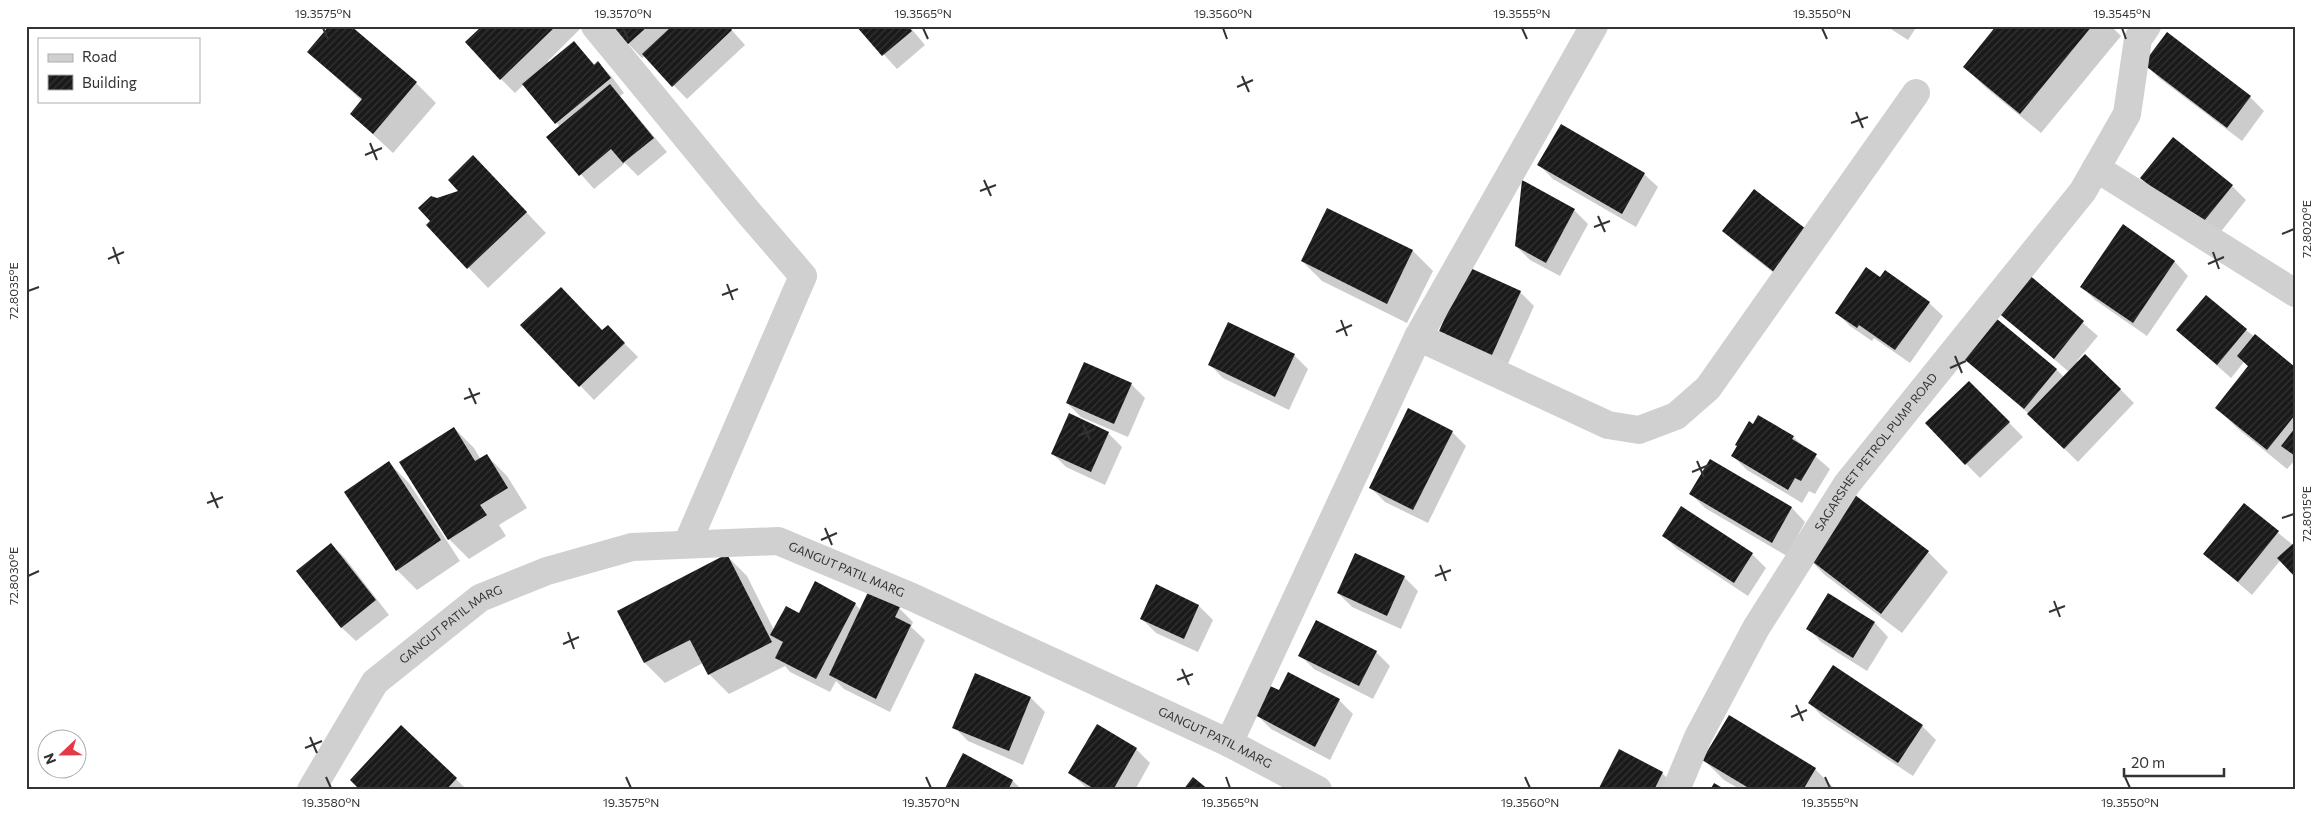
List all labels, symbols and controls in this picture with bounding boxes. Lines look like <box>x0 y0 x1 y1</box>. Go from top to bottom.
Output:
text: 19.3575°N <box>295 6 351 20</box>
text: 19.3570°N <box>594 6 652 20</box>
text: 19.3565°N <box>894 6 952 20</box>
text: 19.3560°N <box>1194 6 1252 20</box>
text: 19.3555°N <box>1493 6 1551 20</box>
text: 19.3550°N <box>1793 6 1851 20</box>
text: 19.3545°N <box>2093 6 2151 20</box>
legend <box>38 38 200 102</box>
text: Road <box>82 47 117 65</box>
text: Building <box>82 73 137 91</box>
text: 72.8020°E <box>2299 200 2313 258</box>
text: 72.8035°E <box>6 262 20 320</box>
street label: SAGARSHET PETROL PUMP ROAD <box>1811 370 1940 533</box>
text: 72.8015°E <box>2299 486 2313 542</box>
street label: GANGUT PATIL MARG <box>787 538 907 599</box>
text: 72.8030°E <box>6 547 20 605</box>
street label: GANGUT PATIL MARG <box>396 582 504 666</box>
street label: GANGUT PATIL MARG <box>1156 703 1275 770</box>
north arrow <box>38 728 88 778</box>
scale bar <box>2124 746 2224 778</box>
text: N <box>40 751 59 767</box>
text: 20 m <box>2131 753 2165 771</box>
text: 19.3580°N <box>302 795 360 809</box>
text: 19.3575°N <box>603 795 659 809</box>
text: 19.3570°N <box>902 795 960 809</box>
text: 19.3565°N <box>1201 795 1259 809</box>
text: 19.3560°N <box>1501 795 1559 809</box>
text: 19.3555°N <box>1801 795 1859 809</box>
text: 19.3550°N <box>2101 795 2159 809</box>

